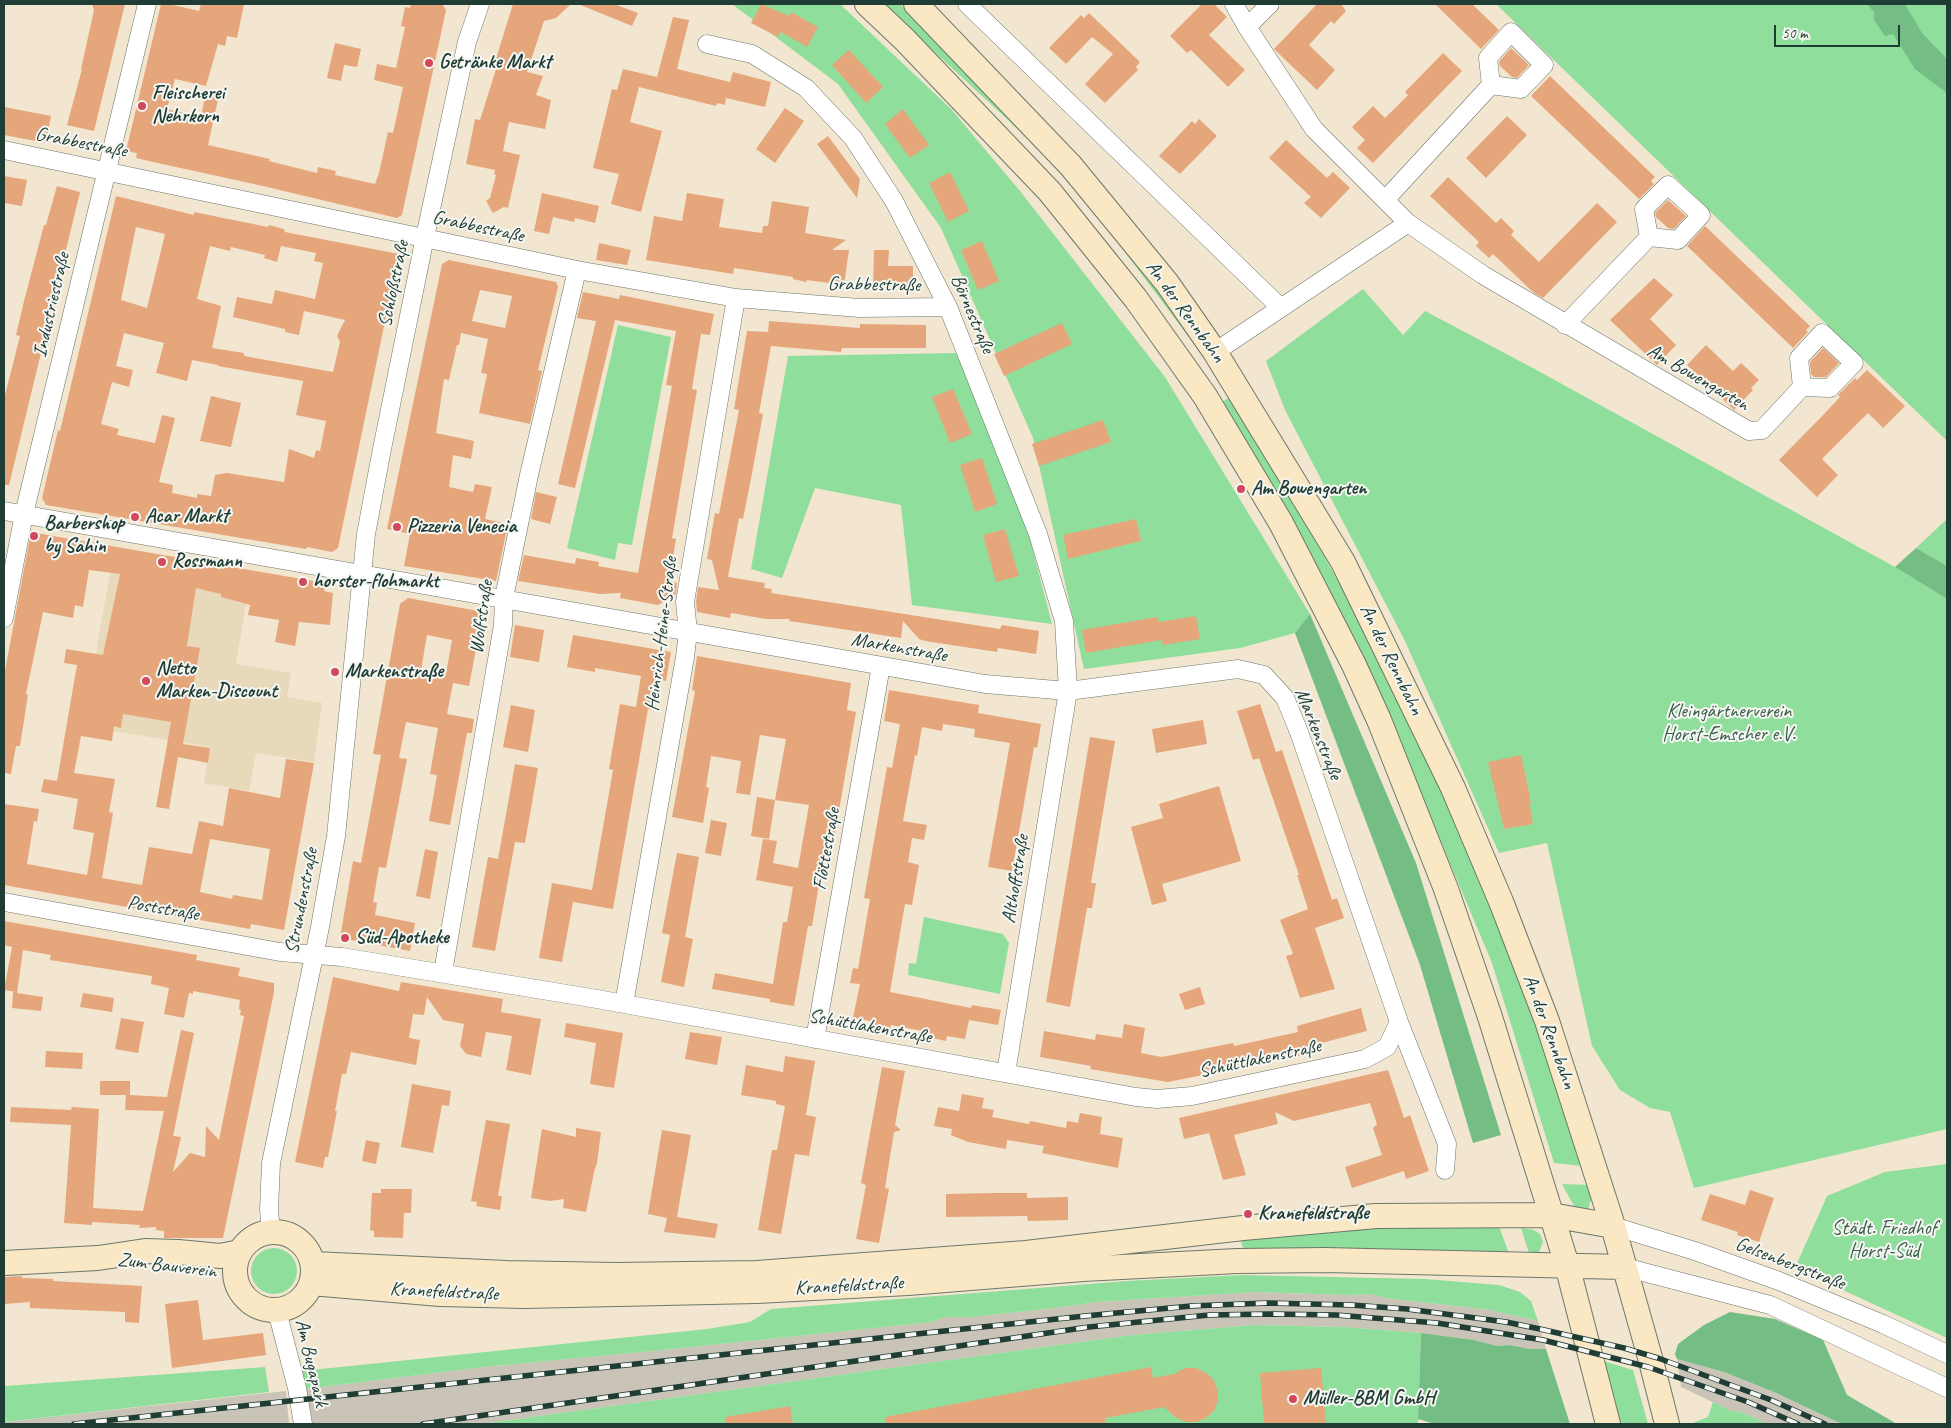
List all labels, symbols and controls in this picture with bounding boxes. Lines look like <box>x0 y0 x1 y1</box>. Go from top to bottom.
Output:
scale bar <box>1776 15 1902 47</box>
text: 50 m <box>1782 24 1808 43</box>
place label: Getränke Markt <box>439 51 551 75</box>
marker: Getränke Markt <box>423 57 435 69</box>
place label: Fleischerei Nehrkorn <box>152 82 224 129</box>
marker: Fleischerei Nehrkorn <box>136 100 148 112</box>
street label: Grabbestraße <box>33 122 129 164</box>
street label: Grabbestraße <box>430 206 526 248</box>
street label: Schloßstraße <box>373 239 415 329</box>
street label: Industriestraße <box>28 250 76 360</box>
street label: An der Rennbahn <box>1140 256 1230 368</box>
street label: Börnestraße <box>945 271 999 357</box>
street label: Grabbestraße <box>827 272 921 298</box>
street label: Am Bowengarten <box>1643 339 1753 417</box>
place label: Am Bowengarten <box>1251 477 1366 501</box>
marker: Am Bowengarten <box>1235 483 1247 495</box>
place label: Acar Markt <box>145 505 228 529</box>
marker: Acar Markt <box>129 511 141 523</box>
place label: Barbershop by Sahin <box>44 512 124 559</box>
place label: Pizzeria Venecia <box>407 515 516 539</box>
marker: Pizzeria Venecia <box>391 521 403 533</box>
marker: Barbershop by Sahin <box>28 530 40 542</box>
place label: Rossmann <box>172 550 242 574</box>
street label: Heinrich-Heine-Straße <box>641 555 683 713</box>
marker: Rossmann <box>156 556 168 568</box>
place label: horster-flohmarkt <box>313 570 439 594</box>
marker: horster-flohmarkt <box>297 576 309 588</box>
street label: Wolfstraße <box>465 579 499 655</box>
street label: An der Rennbahn <box>1354 601 1428 719</box>
street label: Markenstraße <box>849 628 949 668</box>
place label: Netto Marken-Discount <box>156 657 277 704</box>
place label: Markenstraße <box>345 660 443 684</box>
marker: Markenstraße <box>329 666 341 678</box>
marker: Netto Marken-Discount <box>140 675 152 687</box>
street label: Markenstraße <box>1289 685 1347 783</box>
park label: Kleingärtnerverein Horst-Emscher e.V. <box>1662 700 1796 747</box>
street label: Flöttestraße <box>808 806 846 892</box>
street label: Althoffstraße <box>997 833 1035 925</box>
street label: Strundenstraße <box>280 846 324 956</box>
street label: Poststraße <box>125 891 201 927</box>
place label: Süd-Apotheke <box>355 926 449 950</box>
marker: Süd-Apotheke <box>339 932 351 944</box>
street label: An der Rennbahn <box>1517 971 1581 1093</box>
street label: Schüttlakenstraße <box>807 1004 933 1050</box>
street label: Schüttlakenstraße <box>1197 1034 1323 1084</box>
place label: Kranefeldstraße <box>1258 1202 1369 1226</box>
marker: Kranefeldstraße <box>1242 1208 1254 1220</box>
park label: Städt. Friedhof Horst-Süd <box>1832 1217 1936 1264</box>
street label: Gelsenbergstraße <box>1732 1232 1848 1296</box>
street label: Zum Bauverein <box>116 1248 218 1284</box>
street label: Kranefeldstraße <box>794 1271 904 1301</box>
street label: Kranefeldstraße <box>389 1277 499 1307</box>
street label: Am Bugapark <box>289 1317 333 1409</box>
place label: Müller-BBM GmbH <box>1303 1387 1434 1411</box>
marker: Müller-BBM GmbH <box>1287 1393 1299 1405</box>

